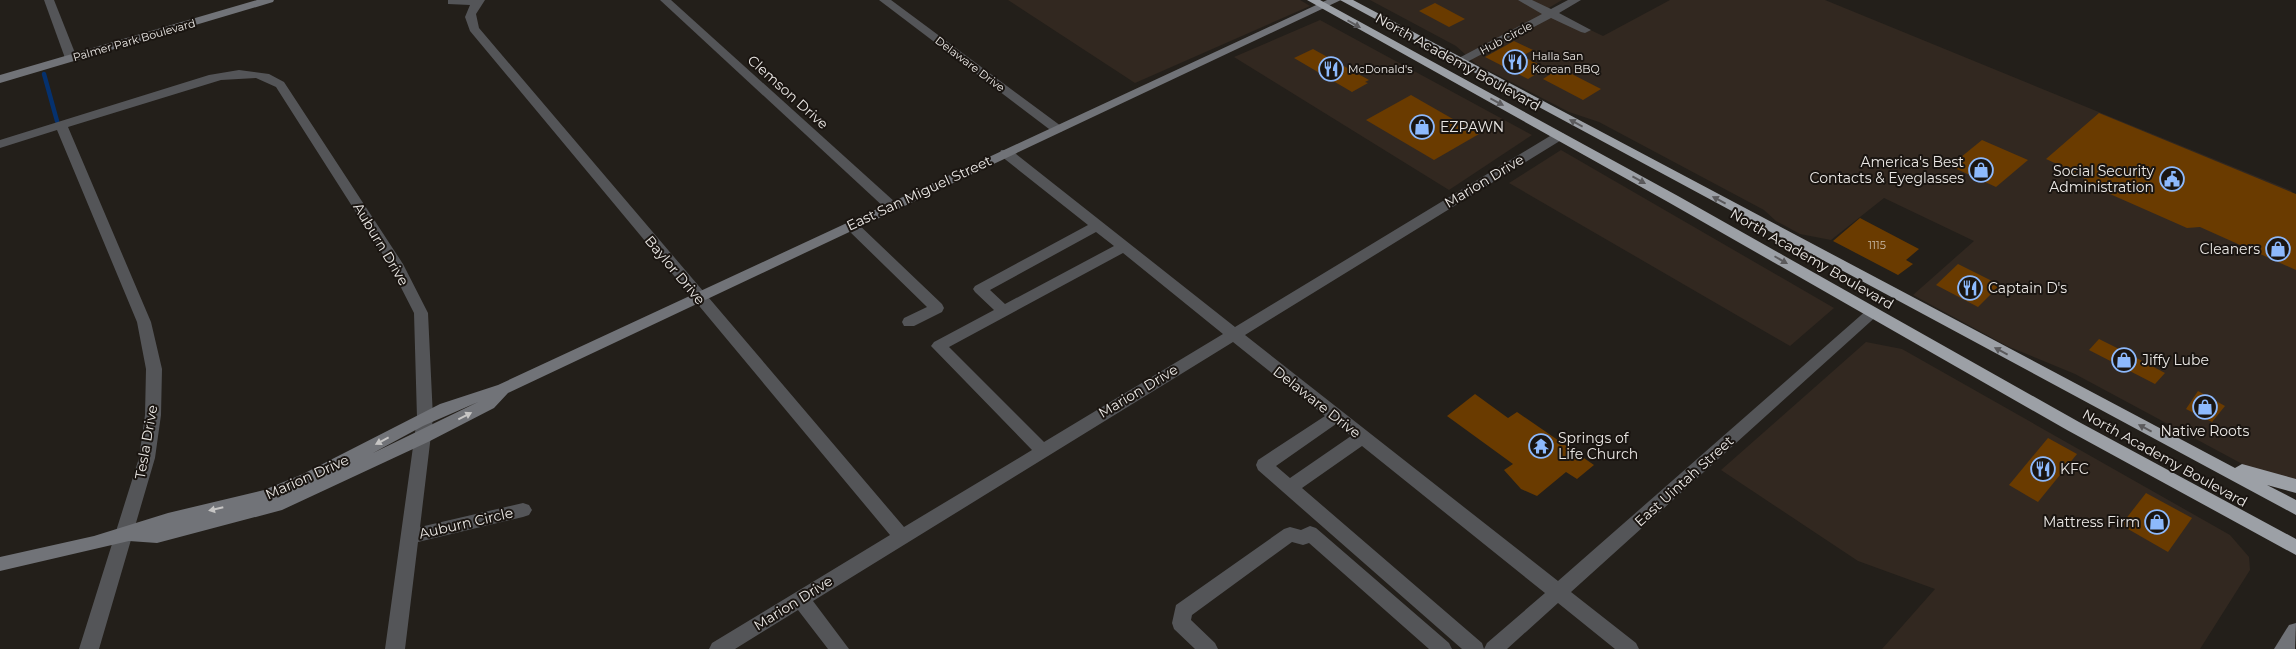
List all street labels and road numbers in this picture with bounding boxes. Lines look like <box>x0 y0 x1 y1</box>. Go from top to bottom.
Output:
street label: North Academy Boulevard <box>1372 9 1544 115</box>
street label: Palmer Park Boulevard <box>71 16 197 64</box>
street label: Hub Circle <box>1477 18 1535 58</box>
street label: Delaware Drive <box>932 33 1008 95</box>
street label: Clemson Drive <box>744 51 832 133</box>
street label: Marion Drive <box>1441 150 1527 212</box>
street label: East San Miguel Street <box>844 151 995 235</box>
street label: Auburn Drive <box>349 199 413 289</box>
street label: North Academy Boulevard <box>1727 205 1897 313</box>
street label: Baylor Drive <box>641 232 709 308</box>
street label: Marion Drive <box>1095 360 1181 422</box>
street label: Delaware Drive <box>1270 362 1364 442</box>
street label: Tesla Drive <box>131 404 161 480</box>
street label: North Academy Boulevard <box>2079 405 2251 511</box>
street label: East Uintah Street <box>1631 432 1737 530</box>
street label: Marion Drive <box>262 451 352 503</box>
street label: Auburn Circle <box>417 503 515 543</box>
street label: Marion Drive <box>750 572 836 634</box>

